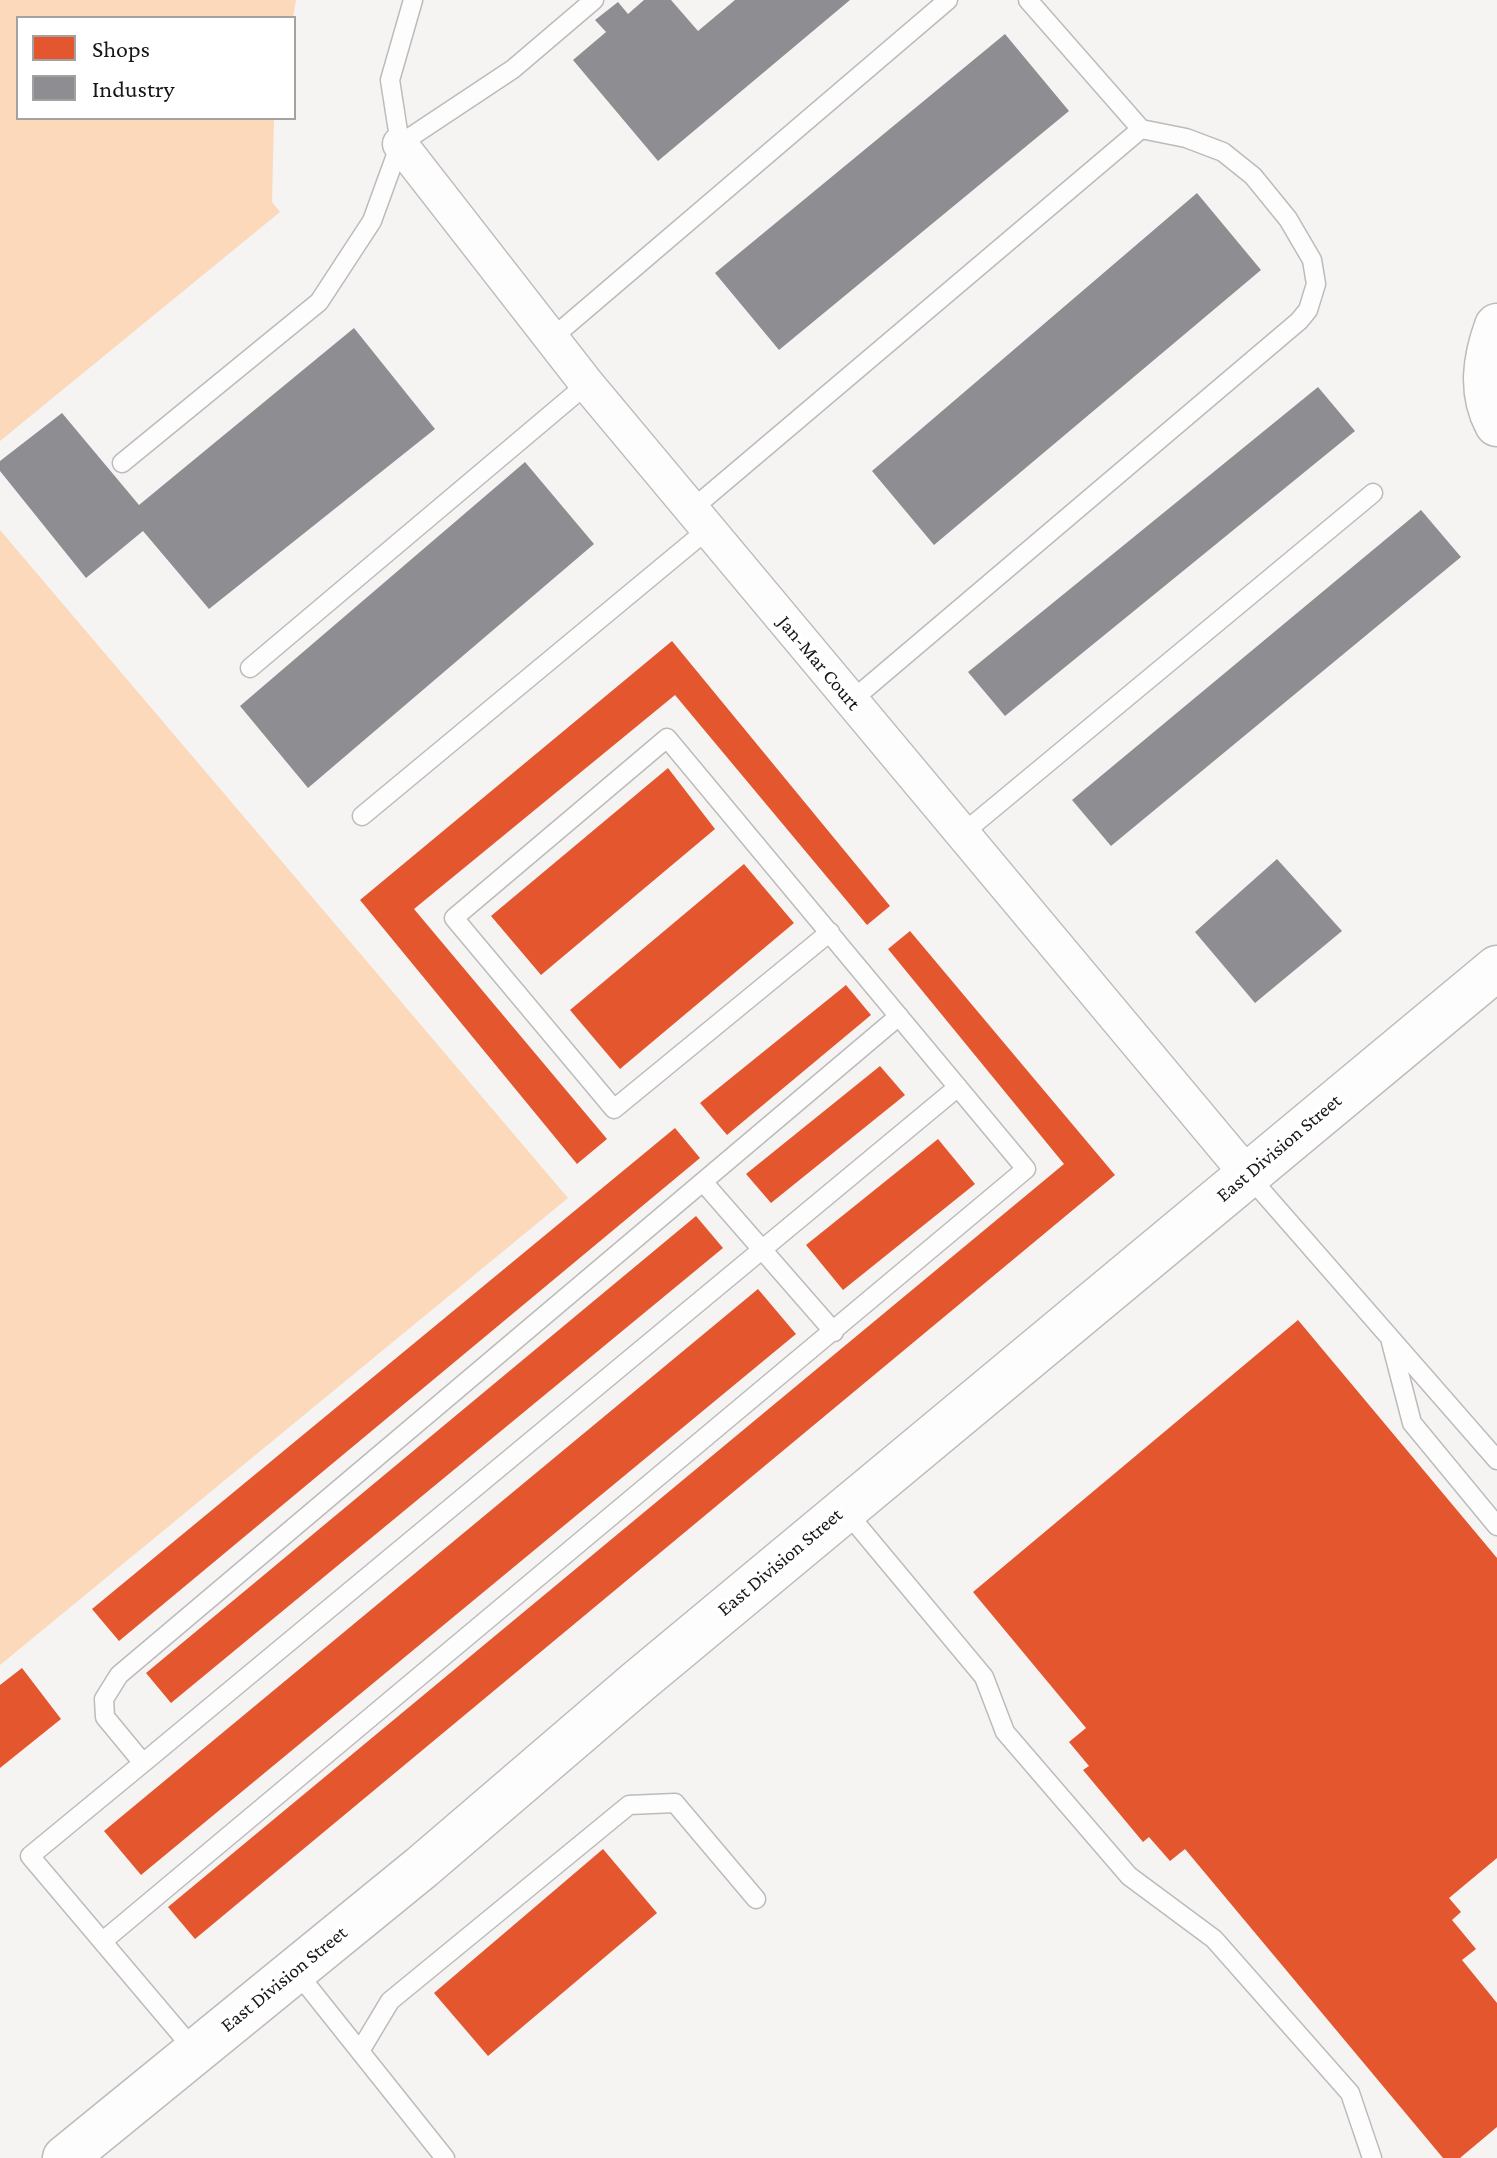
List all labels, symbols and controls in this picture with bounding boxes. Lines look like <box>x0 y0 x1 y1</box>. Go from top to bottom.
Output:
legend <box>16 16 296 120</box>
text: Shops <box>92 35 150 62</box>
text: Industry <box>92 75 175 102</box>
street label: Jan-Mar Court <box>773 611 865 715</box>
street label: East Division Street <box>1212 1089 1346 1207</box>
street label: East Division Street <box>713 1503 847 1621</box>
street label: East Division Street <box>216 1921 352 2037</box>

